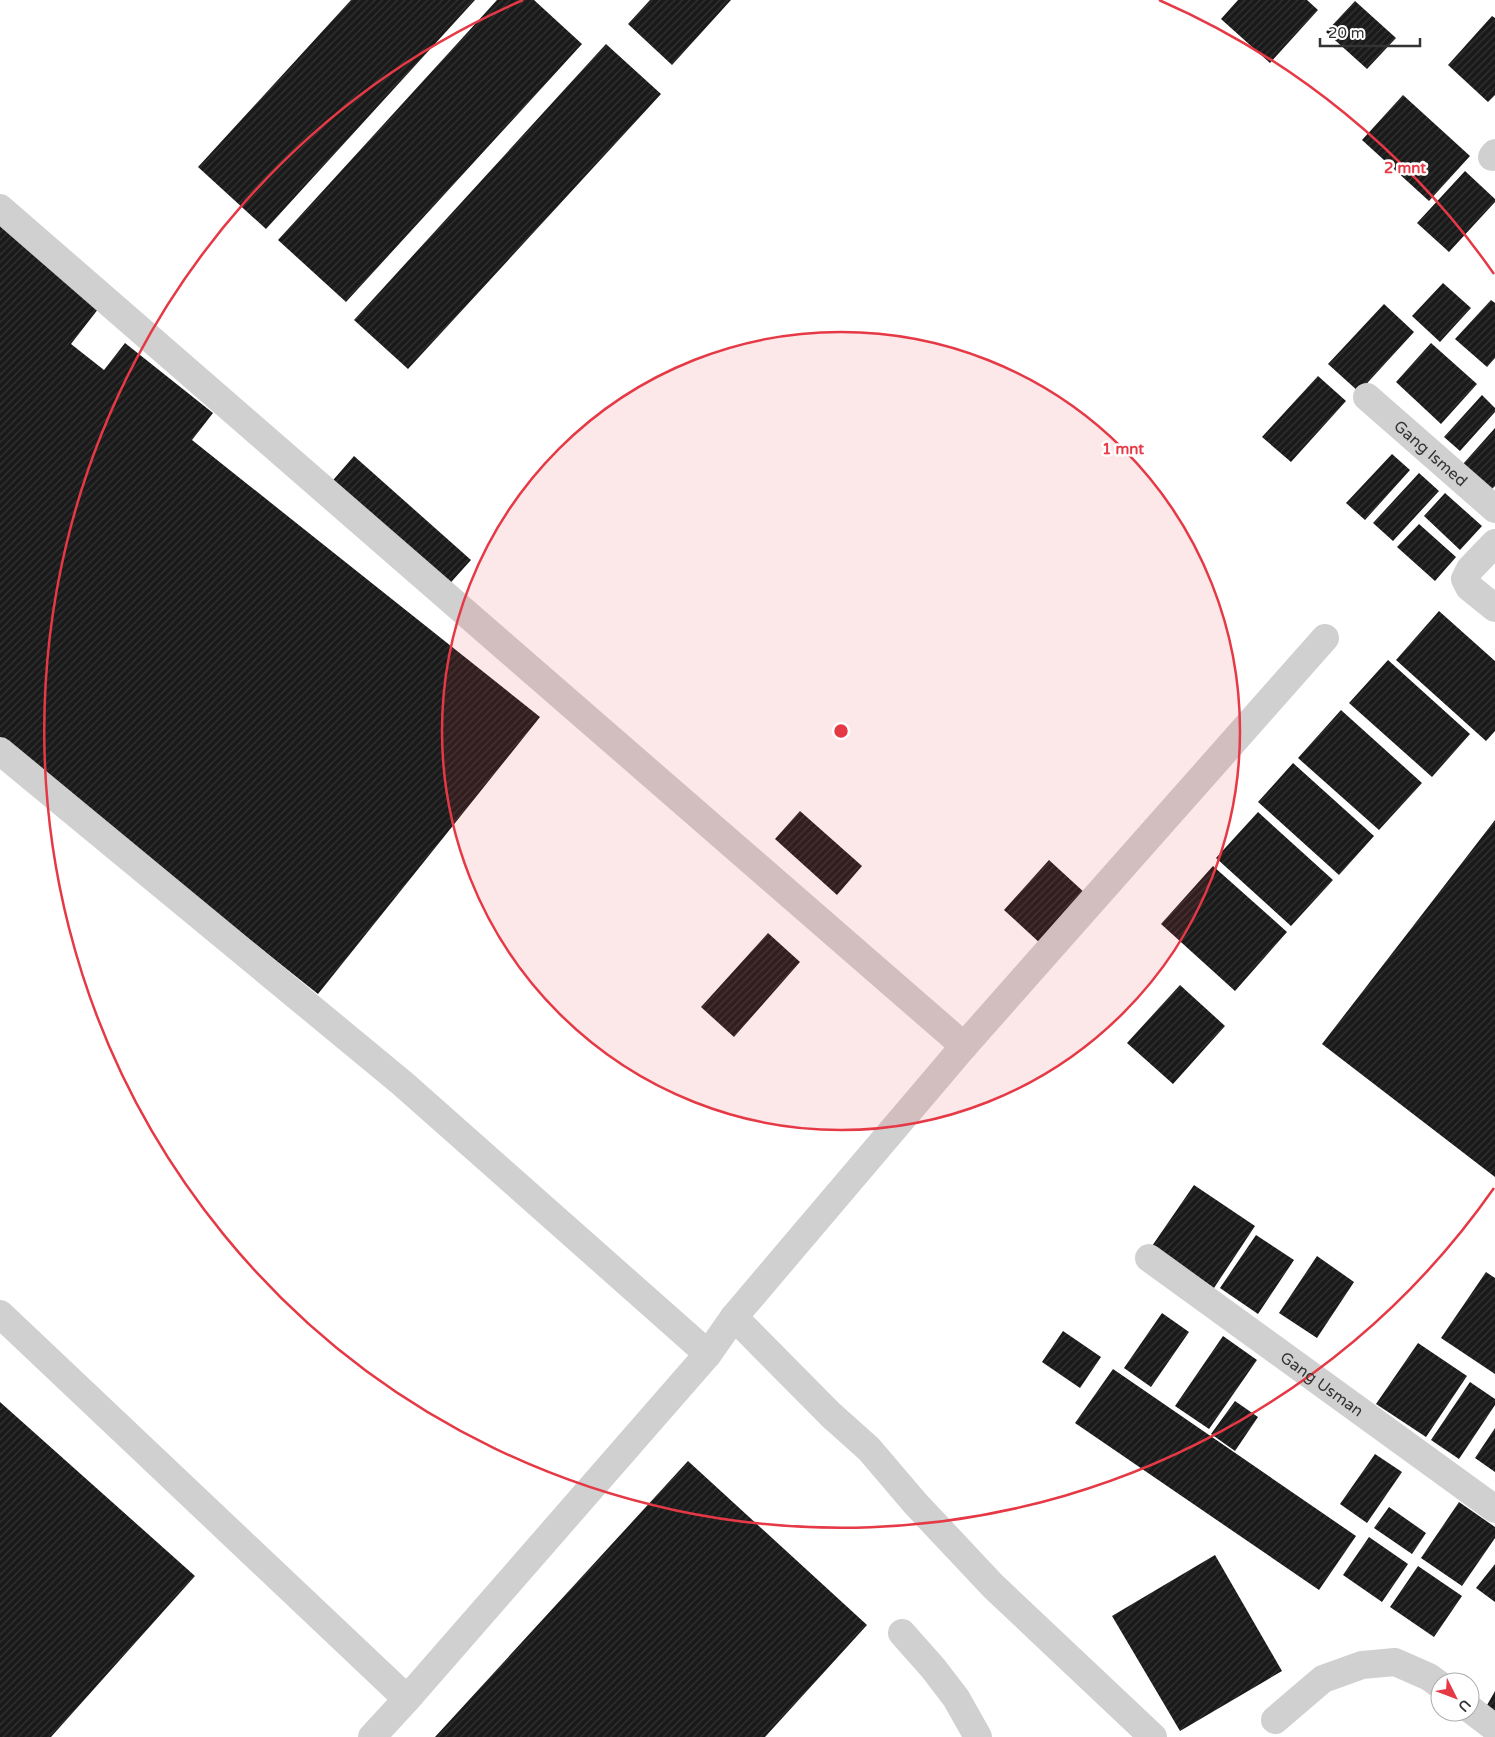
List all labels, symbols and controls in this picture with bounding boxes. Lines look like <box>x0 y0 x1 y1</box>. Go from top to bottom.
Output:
scale bar <box>1320 15 1420 47</box>
text: 20 m <box>1328 24 1365 42</box>
text: 2 mnt <box>1384 159 1426 177</box>
street label: Gang Ismed <box>1389 416 1471 491</box>
text: 1 mnt <box>1102 440 1144 458</box>
centre of rings <box>832 722 850 740</box>
street label: Gang Usman <box>1276 1348 1367 1421</box>
north arrow <box>1430 1672 1480 1722</box>
text: U <box>1454 1696 1474 1715</box>

